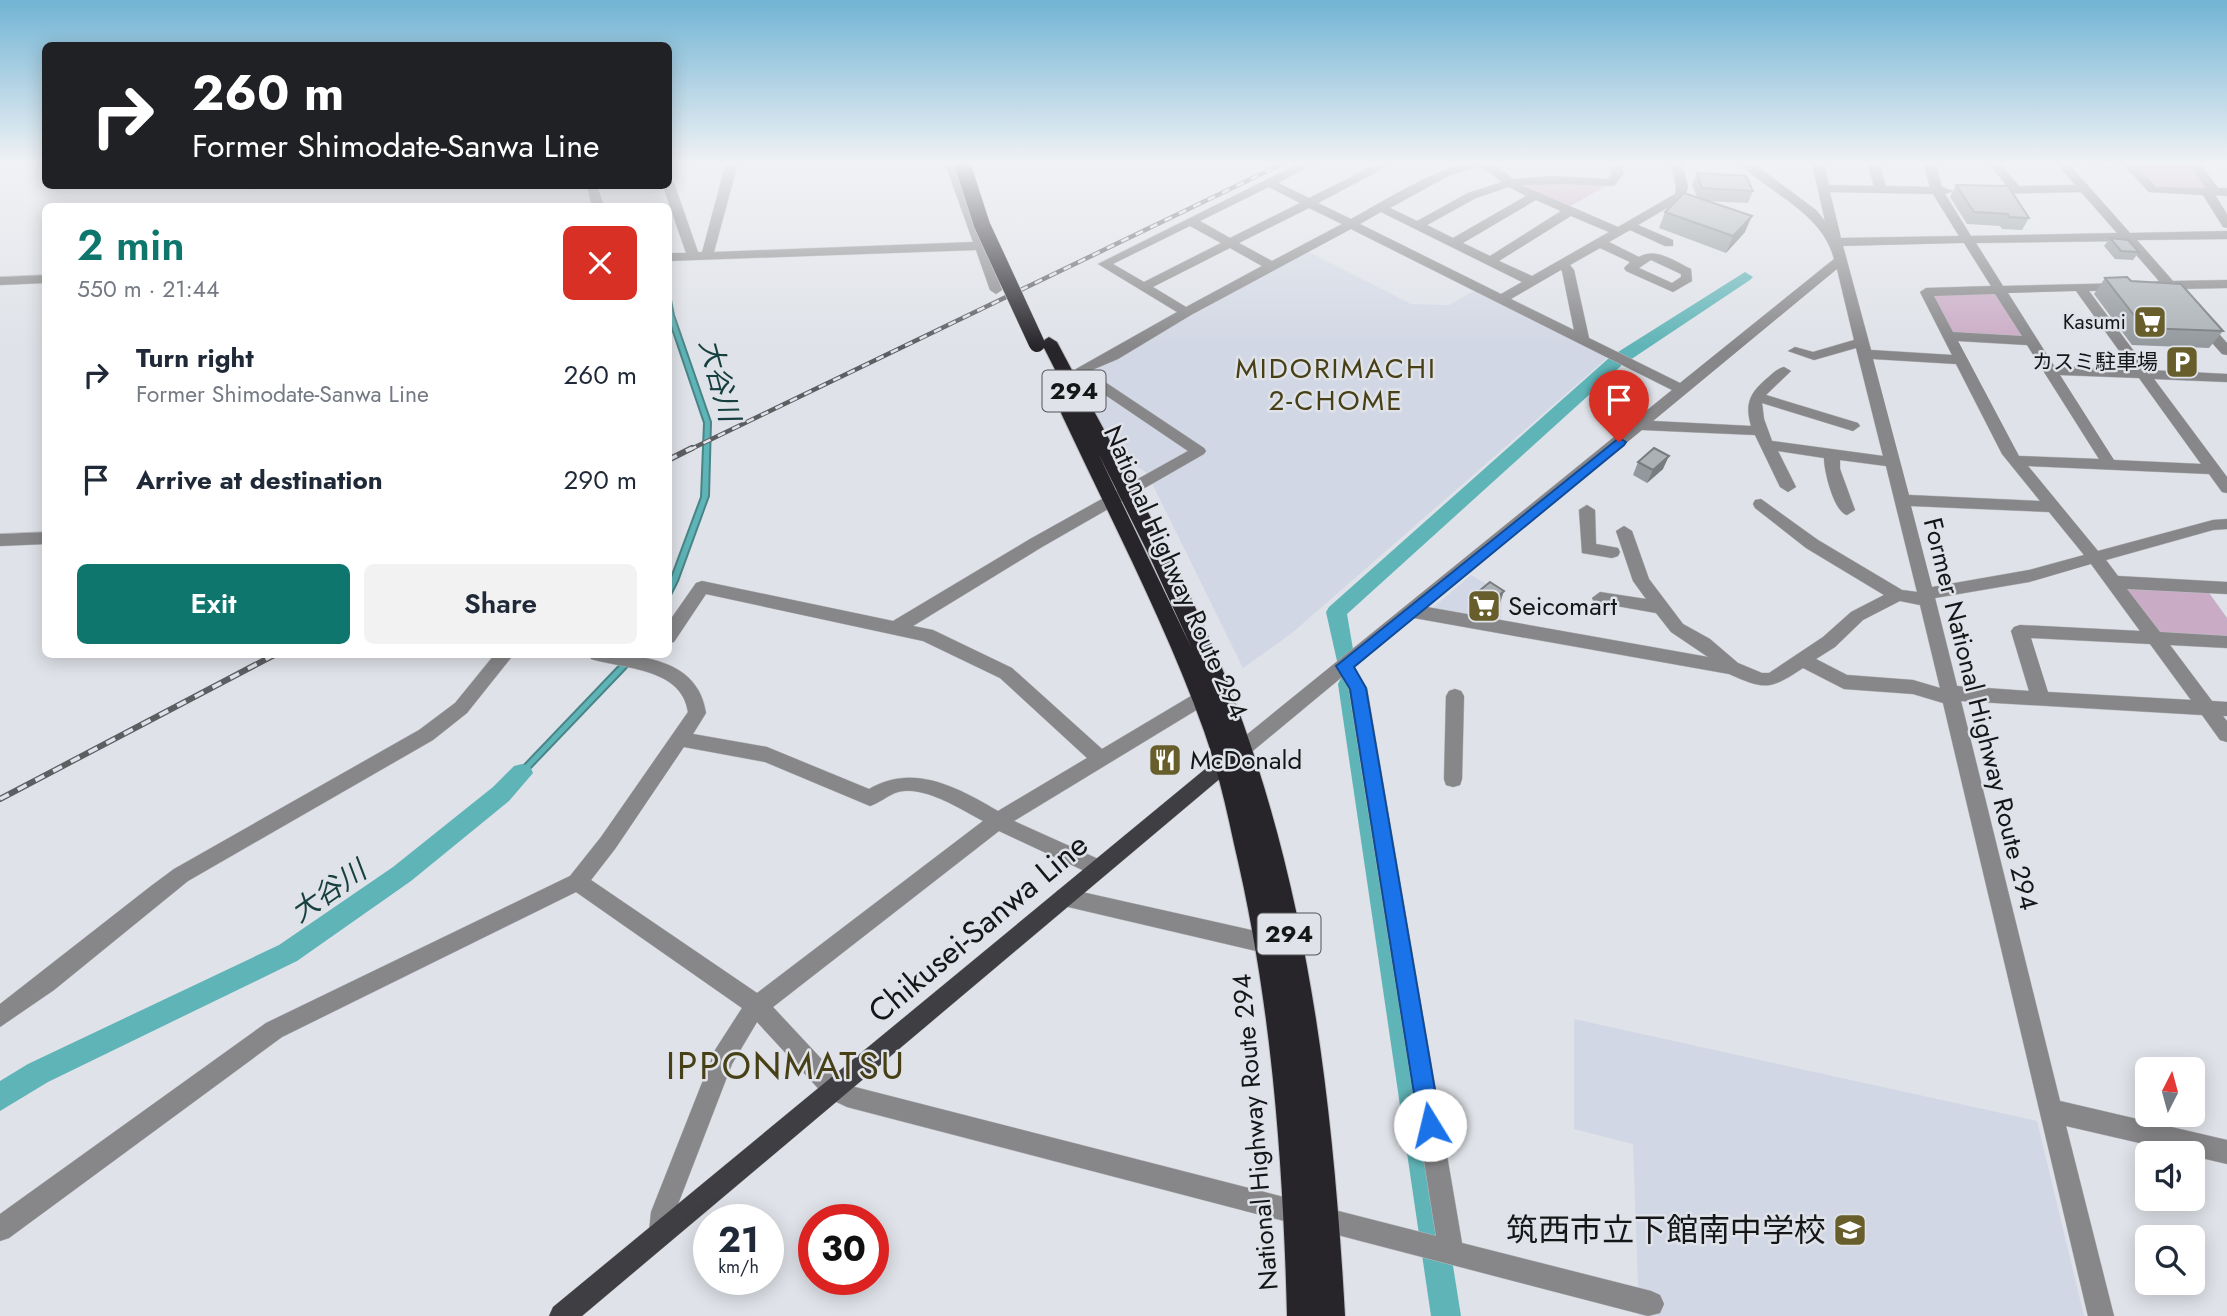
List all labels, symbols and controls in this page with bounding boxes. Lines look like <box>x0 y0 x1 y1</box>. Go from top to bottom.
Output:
text: 260 m <box>192 58 344 128</box>
icon: right <box>77 70 168 161</box>
text: Former Shimodate-Sanwa Line <box>192 123 599 169</box>
text: 2 min <box>77 215 185 276</box>
button: close <box>563 226 637 300</box>
text: 550 m · 21:44 <box>77 272 219 306</box>
supermarket icon: Kasumi <box>2131 303 2169 341</box>
place label: Kasumi <box>2063 307 2126 337</box>
water label: 大谷川 <box>689 334 751 429</box>
text: Turn right <box>136 339 254 377</box>
parking icon: カスミ駐車場 <box>2163 343 2201 381</box>
place label: カスミ駐車場 <box>2032 347 2158 377</box>
district label: MIDORIMACHI 2-CHOME <box>1235 348 1437 421</box>
icon: right <box>77 356 115 394</box>
text: 260 m <box>564 356 637 394</box>
road number: 294 <box>1042 370 1106 412</box>
pin <box>1589 370 1649 442</box>
text: Former Shimodate-Sanwa Line <box>136 377 429 411</box>
icon: arrive <box>1600 381 1638 419</box>
street label: National Highway Route 294 <box>1094 419 1258 725</box>
icon: arrive <box>77 461 115 499</box>
text: Arrive at destination <box>136 461 383 499</box>
text: 290 m <box>564 461 637 499</box>
street label: Former National Highway Route 294 <box>1914 514 2048 914</box>
button: Exit <box>77 564 350 644</box>
button: Share <box>364 564 637 644</box>
supermarket icon: Seicomart <box>1465 587 1503 625</box>
place label: Seicomart <box>1508 587 1618 625</box>
restaurant icon: McDonald <box>1146 741 1184 779</box>
place label: McDonald <box>1190 741 1302 779</box>
street label: Chikusei-Sanwa Line <box>858 822 1098 1034</box>
water label: 大谷川 <box>282 849 377 932</box>
road number: 294 <box>1258 914 1320 954</box>
street label: National Highway Route 294 <box>1222 972 1288 1292</box>
district label: IPPONMATSU <box>666 1039 906 1093</box>
north arrow <box>2135 1057 2205 1127</box>
map controls <box>2135 1057 2205 1295</box>
position arrow <box>1393 1088 1467 1162</box>
button: sound <box>2135 1141 2205 1211</box>
speed limit sign: 30 <box>798 1204 889 1295</box>
place label: 筑西市立下館南中学校 <box>1506 1207 1826 1253</box>
school or university icon: 筑西市立下館南中学校 <box>1831 1211 1869 1249</box>
text: 21 <box>718 1215 759 1265</box>
button: search <box>2135 1225 2205 1295</box>
text: km/h <box>718 1254 759 1280</box>

